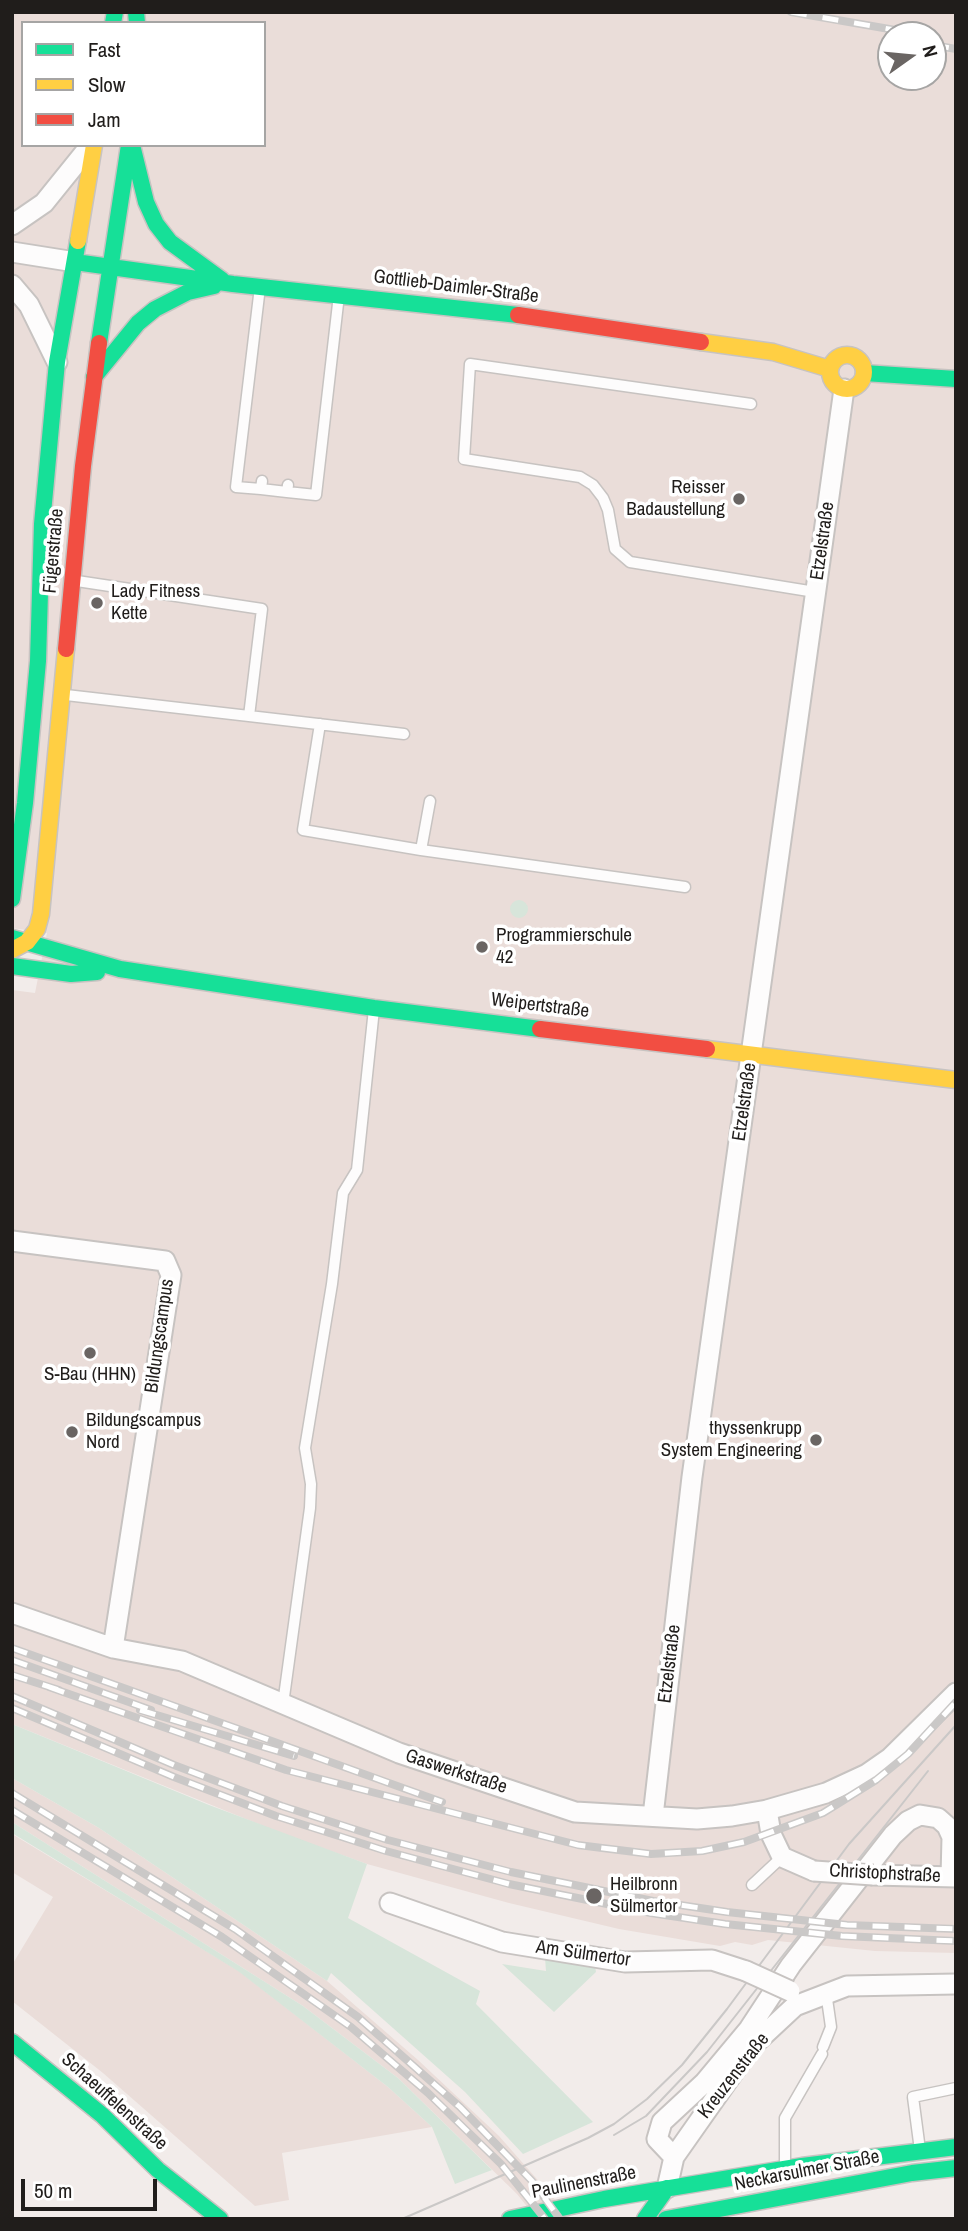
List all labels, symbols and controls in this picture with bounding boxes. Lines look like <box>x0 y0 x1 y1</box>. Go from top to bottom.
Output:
legend <box>21 21 266 147</box>
north arrow <box>877 21 947 91</box>
text: Fast <box>88 35 121 64</box>
text: N <box>916 42 944 60</box>
text: Slow <box>88 70 125 99</box>
text: Jam <box>88 105 121 134</box>
street label: Gottlieb-Daimler-Straße <box>372 266 540 308</box>
place label: Reisser Badaustellung <box>626 477 725 521</box>
marker: Reisser Badaustellung <box>731 491 747 507</box>
street label: Etzelstraße <box>806 500 840 582</box>
street label: Fügerstraße <box>39 508 69 594</box>
place label: Lady Fitness Kette <box>111 581 200 625</box>
marker: Lady Fitness Kette <box>89 595 105 611</box>
place label: Programmierschule 42 <box>496 925 632 969</box>
marker: Programmierschule 42 <box>474 939 490 955</box>
street label: Weipertstraße <box>490 989 590 1023</box>
street label: Etzelstraße <box>728 1061 762 1143</box>
street label: Bildungscampus <box>141 1277 179 1395</box>
marker: S-Bau (HHN) <box>82 1345 98 1361</box>
place label: S-Bau (HHN) <box>44 1364 136 1386</box>
place label: Bildungscampus Nord <box>86 1410 201 1454</box>
place label: thyssenkrupp System Engineering <box>661 1418 802 1462</box>
marker: Bildungscampus Nord <box>64 1424 80 1440</box>
marker: thyssenkrupp System Engineering <box>808 1432 824 1448</box>
street label: Etzelstraße <box>654 1624 686 1704</box>
street label: Gaswerkstraße <box>402 1745 510 1799</box>
street label: Christophstraße <box>829 1860 941 1888</box>
place label: Heilbronn Sülmertor <box>610 1874 678 1918</box>
marker: Heilbronn Sülmertor <box>584 1886 604 1906</box>
street label: Am Sülmertor <box>534 1936 632 1972</box>
street label: Kreuzenstraße <box>694 2029 774 2123</box>
street label: Schaeuffelenstraße <box>56 2048 172 2156</box>
street label: Neckarsulmer Straße <box>733 2146 881 2196</box>
street label: Paulinenstraße <box>530 2162 638 2204</box>
scale bar <box>24 2164 161 2208</box>
text: 50 m <box>34 2176 72 2205</box>

